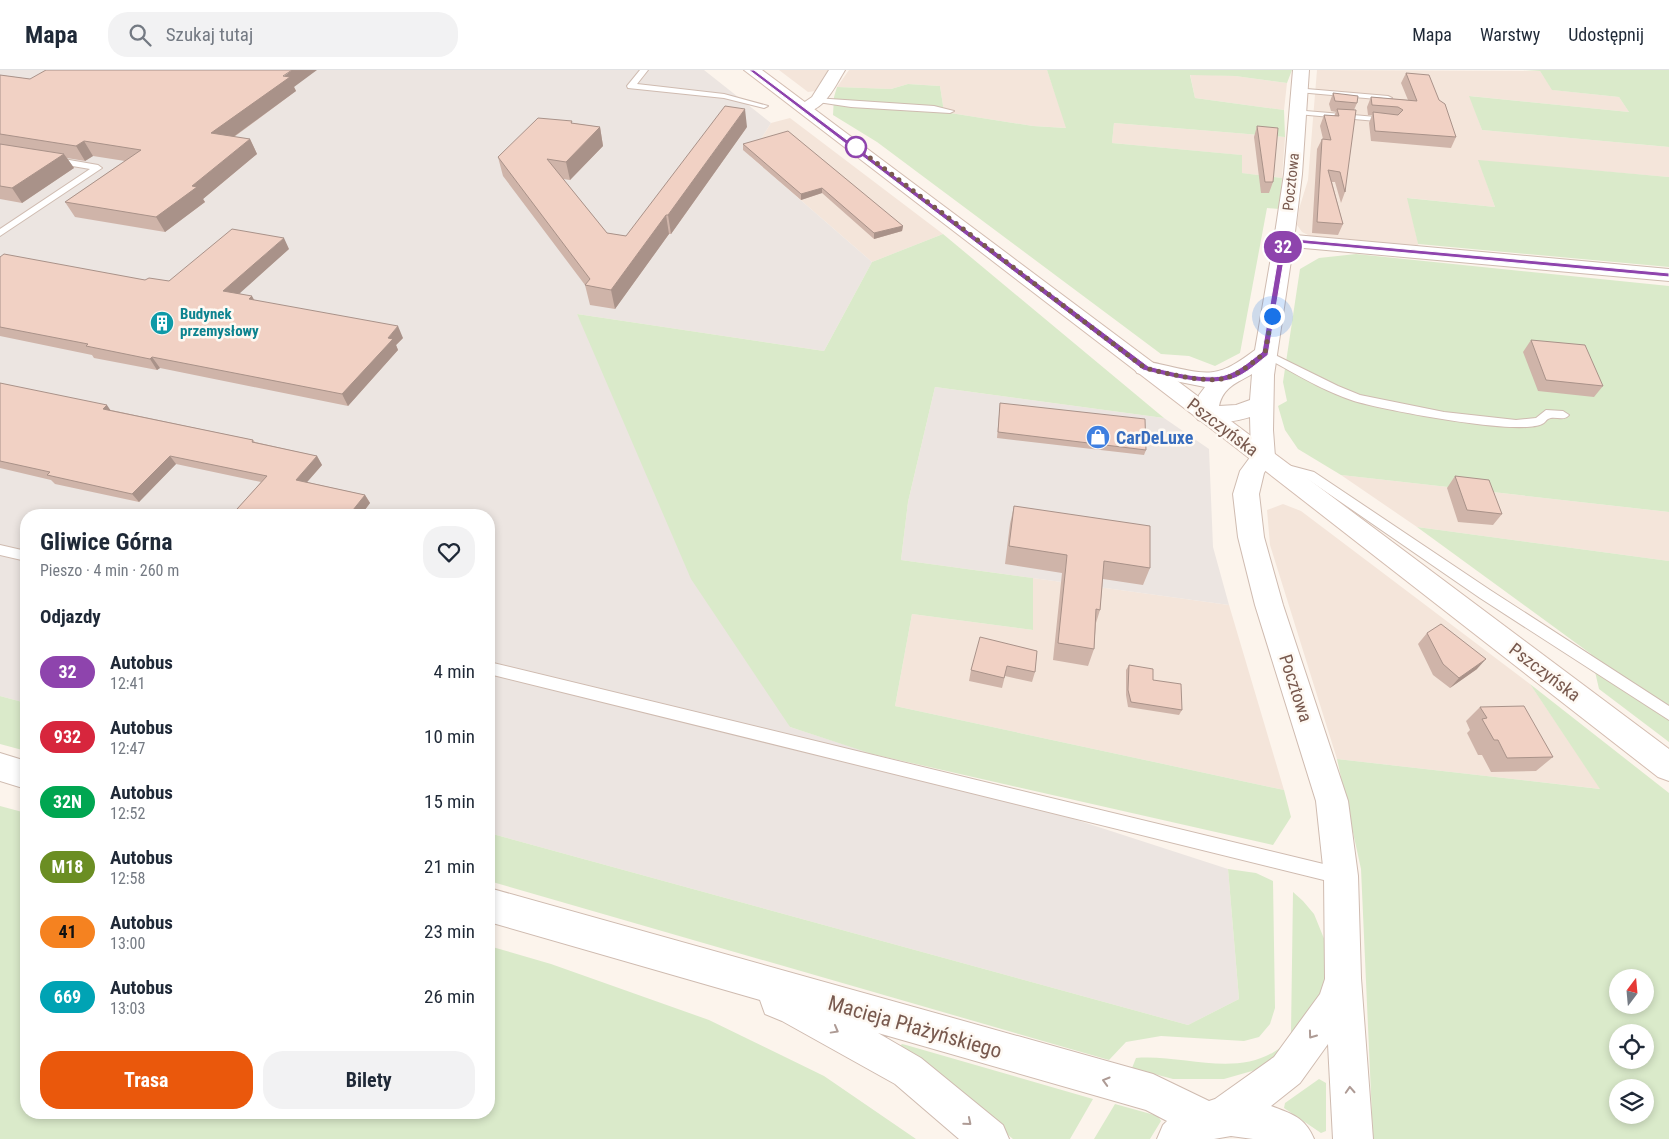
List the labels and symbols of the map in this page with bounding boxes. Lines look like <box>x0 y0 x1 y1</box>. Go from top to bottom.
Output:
unlabelled marker <box>845 136 867 158</box>
street label: Pocztowa <box>1279 152 1303 212</box>
line badge: 32 <box>1260 231 1306 263</box>
your location <box>1260 304 1285 329</box>
place label: Budynek przemysłowy <box>180 305 259 340</box>
building icon: Budynek przemysłowy <box>149 310 175 336</box>
street label: Pszczyńska <box>1183 394 1263 460</box>
shop icon: CarDeLuxe <box>1085 424 1111 450</box>
place label: CarDeLuxe <box>1116 427 1194 448</box>
street label: Pszczyńska <box>1505 639 1585 705</box>
street label: Pocztowa <box>1275 652 1317 724</box>
north arrow <box>1609 969 1654 1014</box>
street label: Macieja Płażyńskiego <box>825 991 1005 1063</box>
one-way arrow <box>830 1024 839 1034</box>
one-way arrow <box>1309 1029 1318 1039</box>
one-way arrow <box>1102 1076 1110 1086</box>
one-way arrow <box>1344 1086 1355 1094</box>
one-way arrow <box>963 1116 972 1125</box>

